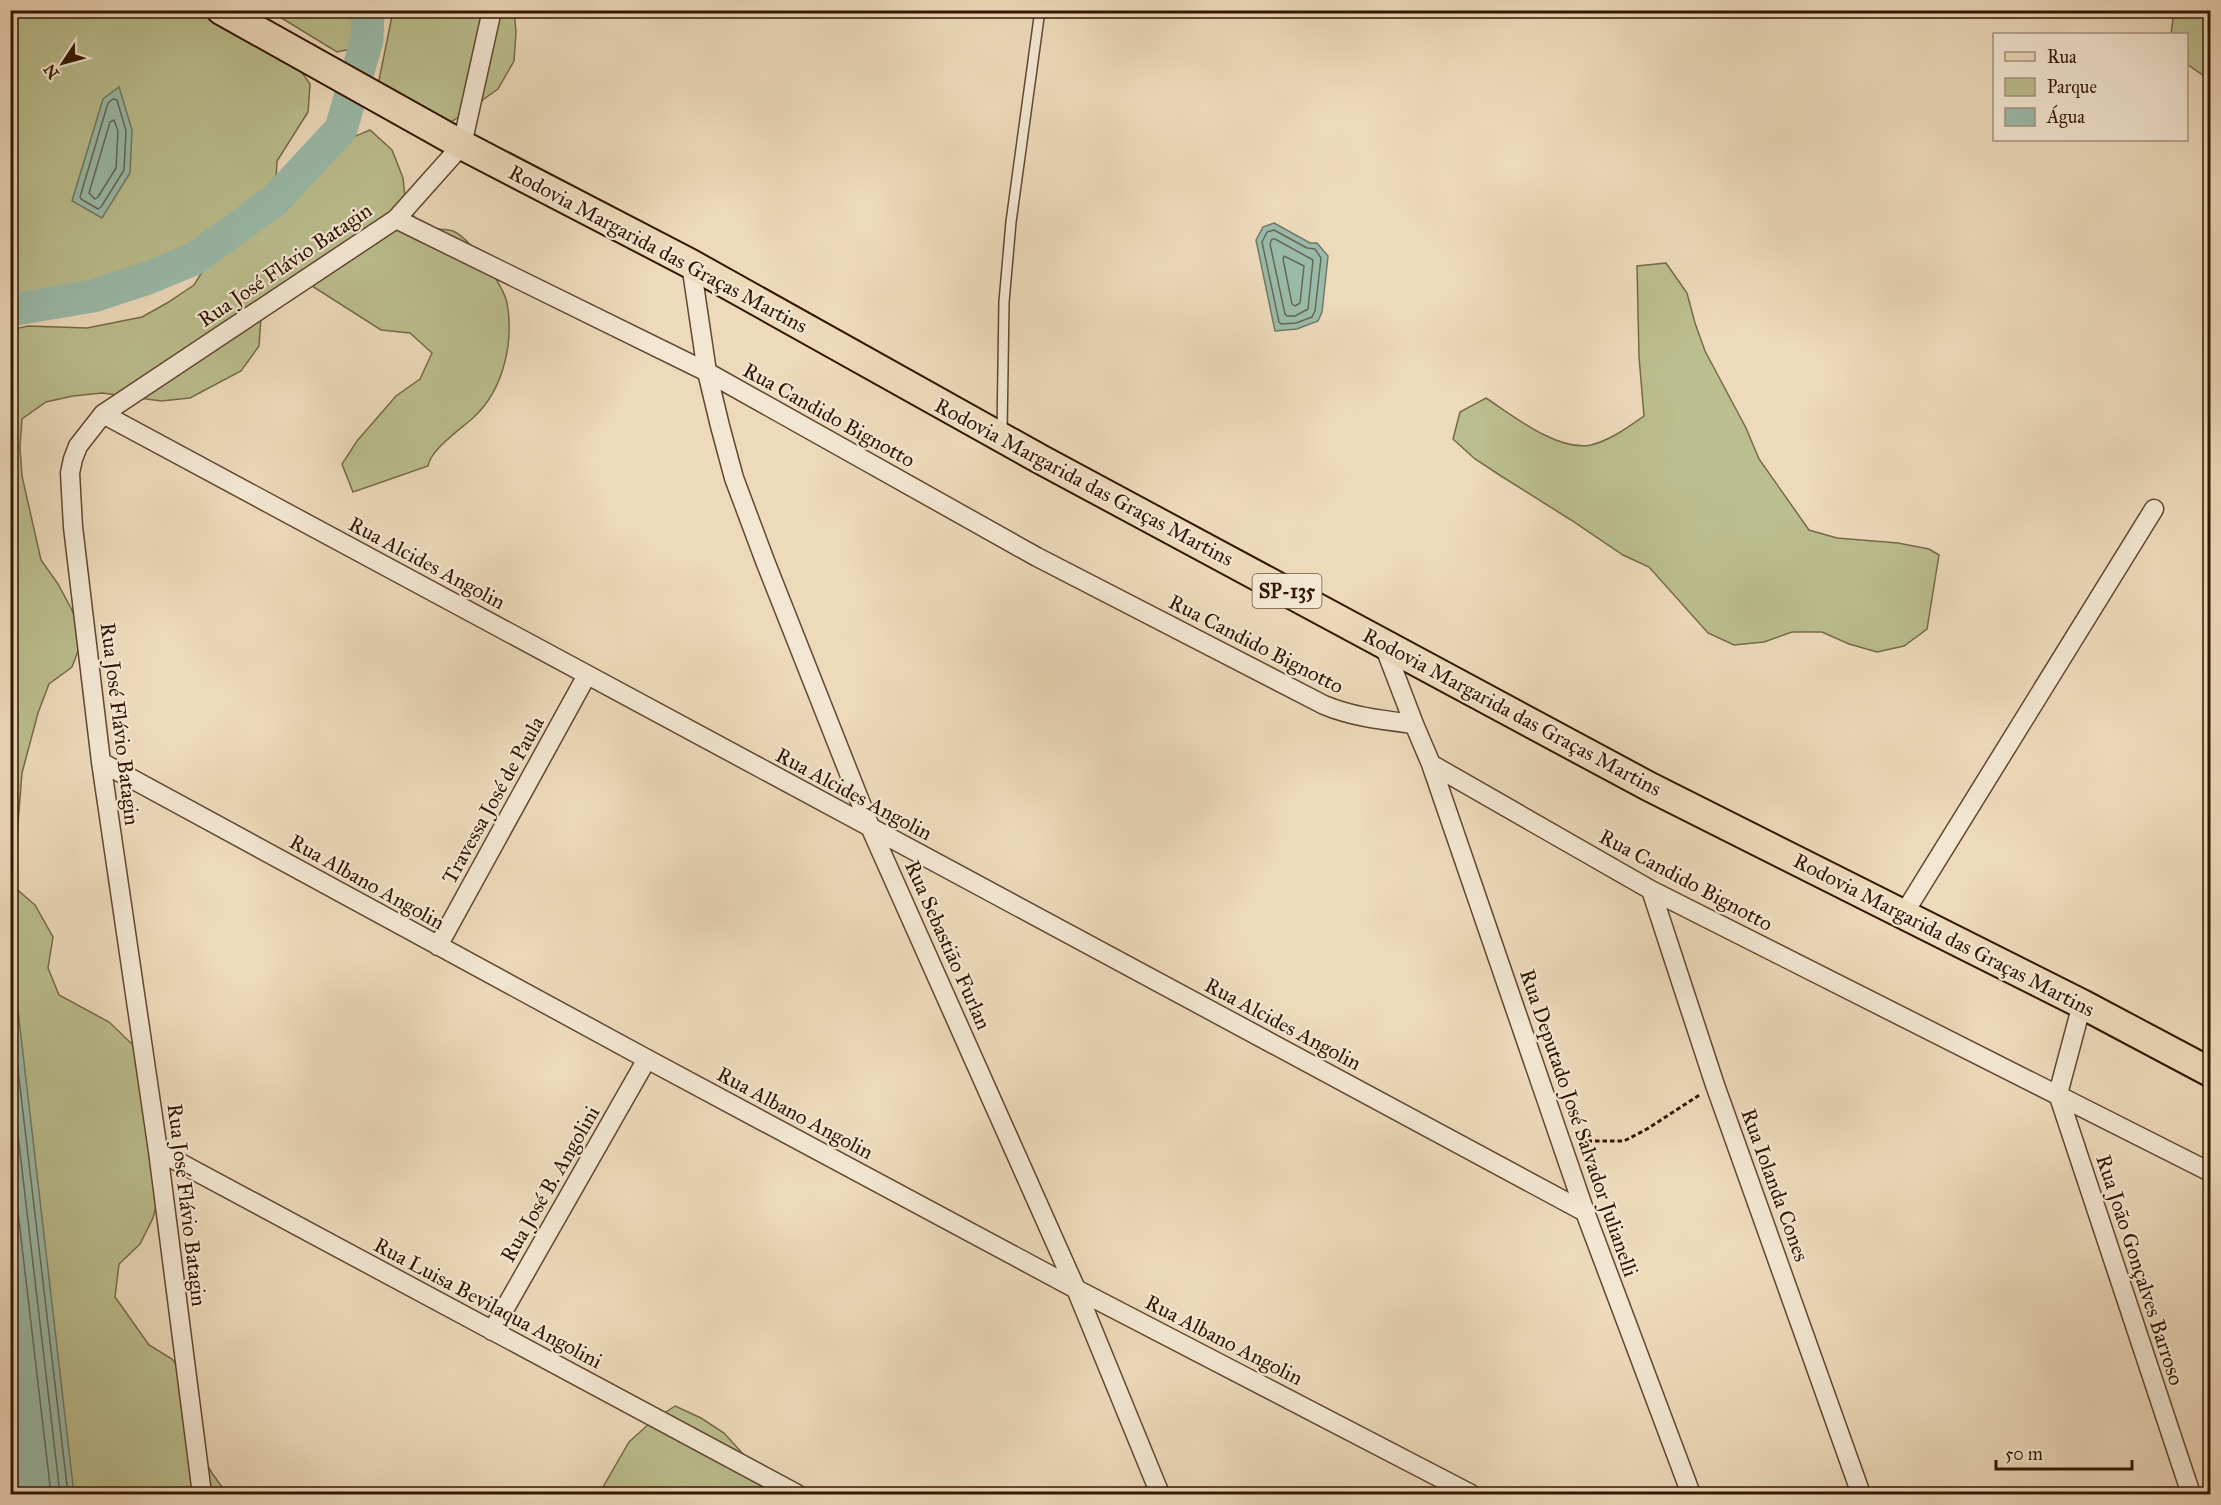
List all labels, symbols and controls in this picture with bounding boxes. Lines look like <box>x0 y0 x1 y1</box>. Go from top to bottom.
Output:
north arrow <box>33 33 93 93</box>
legend <box>1993 33 2188 141</box>
text: Rua <box>2047 46 2077 68</box>
text: N <box>39 60 63 83</box>
text: Parque <box>2047 76 2097 99</box>
text: Água <box>2046 104 2085 129</box>
street label: Rodovia Margarida das Graças Martins <box>504 159 812 339</box>
street label: Rua José Flávio Batagin <box>193 197 377 333</box>
street label: Rua Candido Bignotto <box>738 357 920 473</box>
street label: Rodovia Margarida das Graças Martins <box>930 392 1238 572</box>
street label: Rua Alcides Angolin <box>344 511 510 615</box>
road number: SP-135 <box>1252 574 1322 608</box>
street label: Rua Candido Bignotto <box>1164 589 1348 699</box>
street label: Rua José Flávio Batagin <box>95 621 145 827</box>
street label: Rodovia Margarida das Graças Martins <box>1358 622 1666 802</box>
street label: Travessa José de Paula <box>436 712 550 888</box>
street label: Rua Alcides Angolin <box>771 742 937 846</box>
street label: Rua Candido Bignotto <box>1595 823 1777 937</box>
street label: Rua Albano Angolin <box>285 829 449 935</box>
street label: Rodovia Margarida das Graças Martins <box>1789 847 2099 1023</box>
street label: Rua Sebastião Furlan <box>899 856 997 1034</box>
street label: Rua Deputado José Salvador Julianelli <box>1514 966 1644 1280</box>
street label: Rua Alcides Angolin <box>1200 972 1366 1076</box>
street label: Rua Albano Angolin <box>712 1061 878 1165</box>
street label: Rua José B. Angolini <box>495 1101 605 1267</box>
street label: Rua José Flávio Batagin <box>162 1102 212 1308</box>
street label: Rua Iolanda Cones <box>1735 1105 1815 1265</box>
street label: Rua João Gonçalves Barroso <box>2090 1151 2190 1389</box>
street label: Rua Luisa Bevilaqua Angolini <box>369 1232 607 1374</box>
street label: Rua Albano Angolin <box>1141 1289 1307 1391</box>
scale bar <box>1996 1433 2132 1471</box>
text: 50 m <box>2005 1443 2043 1465</box>

